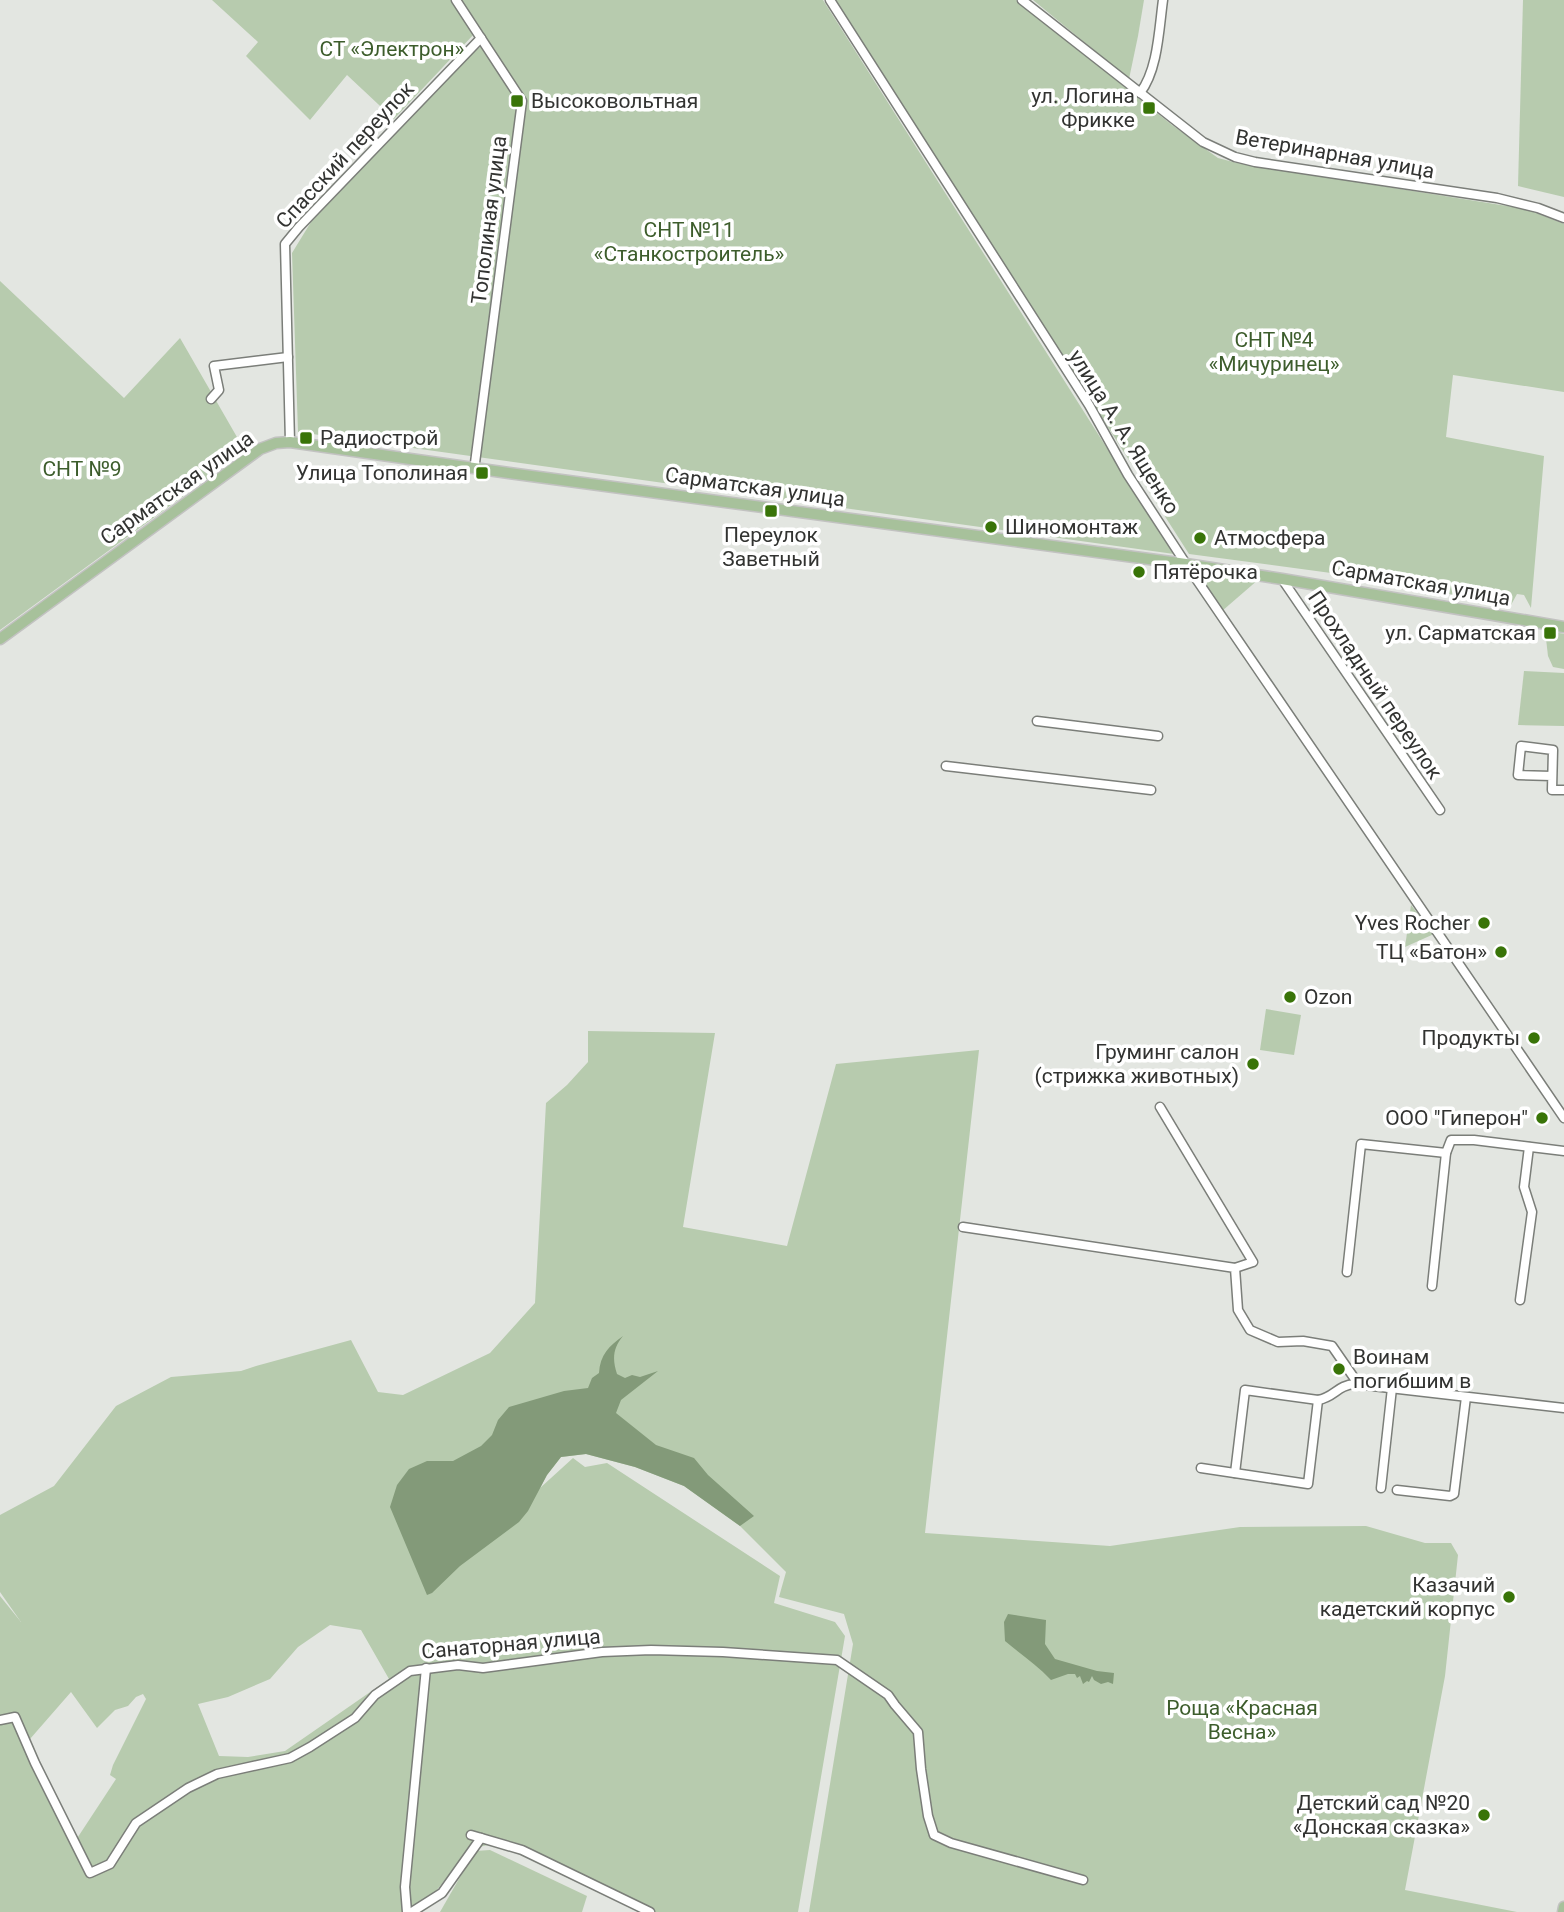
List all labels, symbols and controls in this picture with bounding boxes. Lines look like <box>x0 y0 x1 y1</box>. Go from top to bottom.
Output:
park label: СТ «Электрон» <box>320 37 465 61</box>
street label: Спасский переулок <box>271 76 419 233</box>
place label: ул. Логина Фрикке <box>1031 84 1135 132</box>
place label: Высоковольтная <box>531 89 698 113</box>
marker: Высоковольтная <box>509 93 525 109</box>
marker: ул. Логина Фрикке <box>1141 100 1157 116</box>
street label: Ветеринарная улица <box>1234 125 1436 183</box>
street label: Тополиная улица <box>467 134 511 306</box>
park label: СНТ №11 «Станкостроитель» <box>594 218 785 266</box>
park label: СНТ №4 «Мичуринец» <box>1208 328 1340 376</box>
street label: улица А. А. Ященко <box>1064 346 1184 519</box>
street label: Сарматская улица <box>96 426 258 550</box>
place label: Радиострой <box>320 426 438 450</box>
marker: Радиострой <box>298 430 314 446</box>
park label: СНТ №9 <box>42 457 122 481</box>
place label: Улица Тополиная <box>296 461 468 485</box>
street label: Сарматская улица <box>664 463 846 511</box>
marker: Улица Тополиная <box>474 465 490 481</box>
marker: Переулок Заветный <box>763 503 779 519</box>
place label: Шиномонтаж <box>1005 515 1138 539</box>
marker: Шиномонтаж <box>983 519 999 535</box>
place label: Переулок Заветный <box>722 523 820 571</box>
place label: Атмосфера <box>1214 526 1325 550</box>
marker: Атмосфера <box>1192 530 1208 546</box>
street label: Сарматская улица <box>1330 555 1512 611</box>
place label: Пятёрочка <box>1153 560 1258 584</box>
marker: Пятёрочка <box>1131 564 1147 580</box>
street label: Прохладный переулок <box>1303 586 1447 784</box>
place label: ул. Сарматская <box>1385 621 1536 645</box>
marker: ул. Сарматская <box>1542 625 1558 641</box>
place label: Yves Rocher <box>1355 911 1470 935</box>
marker: Yves Rocher <box>1476 915 1492 931</box>
place label: ТЦ «Батон» <box>1376 940 1487 964</box>
marker: ТЦ «Батон» <box>1493 944 1509 960</box>
place label: Ozon <box>1304 985 1352 1009</box>
marker: Ozon <box>1282 989 1298 1005</box>
place label: Продукты <box>1422 1026 1520 1050</box>
marker: Продукты <box>1526 1030 1542 1046</box>
place label: Груминг салон (стрижка животных) <box>1035 1040 1239 1088</box>
marker: Груминг салон (стрижка животных) <box>1245 1056 1261 1072</box>
place label: ООО "Гиперон" <box>1385 1106 1528 1130</box>
marker: ООО "Гиперон" <box>1534 1110 1550 1126</box>
place label: Воинам погибшим в <box>1353 1345 1471 1393</box>
marker: Воинам погибшим в <box>1331 1361 1347 1377</box>
place label: Казачий кадетский корпус <box>1320 1573 1495 1621</box>
marker: Казачий кадетский корпус <box>1501 1589 1517 1605</box>
street label: Санаторная улица <box>420 1624 602 1664</box>
park label: Роща «Красная Весна» <box>1166 1696 1318 1744</box>
place label: Детский сад №20 «Донская сказка» <box>1293 1791 1470 1839</box>
marker: Детский сад №20 «Донская сказка» <box>1476 1807 1492 1823</box>

